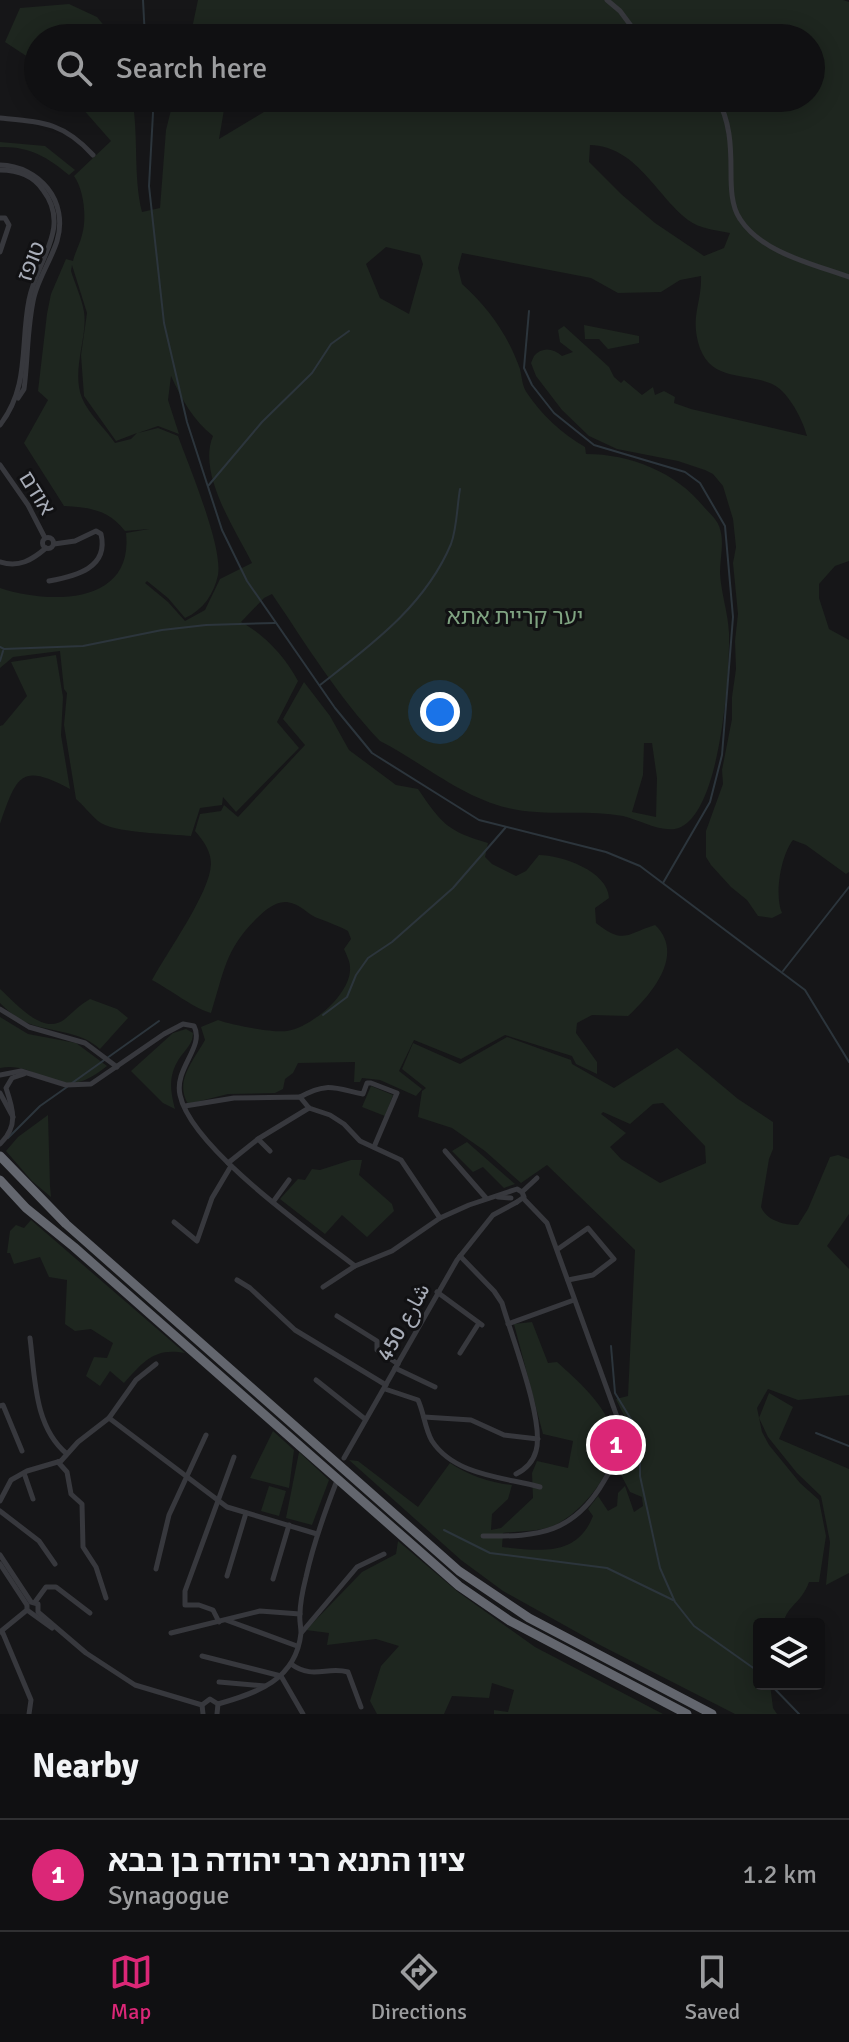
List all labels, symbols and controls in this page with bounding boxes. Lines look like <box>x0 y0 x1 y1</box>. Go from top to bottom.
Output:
search box <box>24 24 825 112</box>
icon: search <box>52 46 96 90</box>
text: Search here <box>116 50 267 87</box>
street label: טופז <box>11 237 51 285</box>
street label: אודם <box>13 466 61 520</box>
park label: יער קריית אתא <box>447 603 583 630</box>
your location <box>420 692 460 732</box>
street label: شارع 450 <box>371 1278 436 1366</box>
pin: 1 <box>590 1415 642 1475</box>
map controls <box>753 1618 825 1690</box>
button: layers <box>753 1618 825 1690</box>
text: Nearby <box>32 1745 139 1787</box>
text: ציון התנא רבי יהודה בן בבא <box>108 1843 465 1880</box>
text: 1 <box>51 1859 65 1891</box>
text: 1.2 km <box>743 1859 817 1891</box>
text: Synagogue <box>108 1880 229 1912</box>
tab: Map <box>109 1950 153 2025</box>
tab: Directions <box>371 1950 467 2025</box>
tab: Saved <box>685 1950 740 2025</box>

